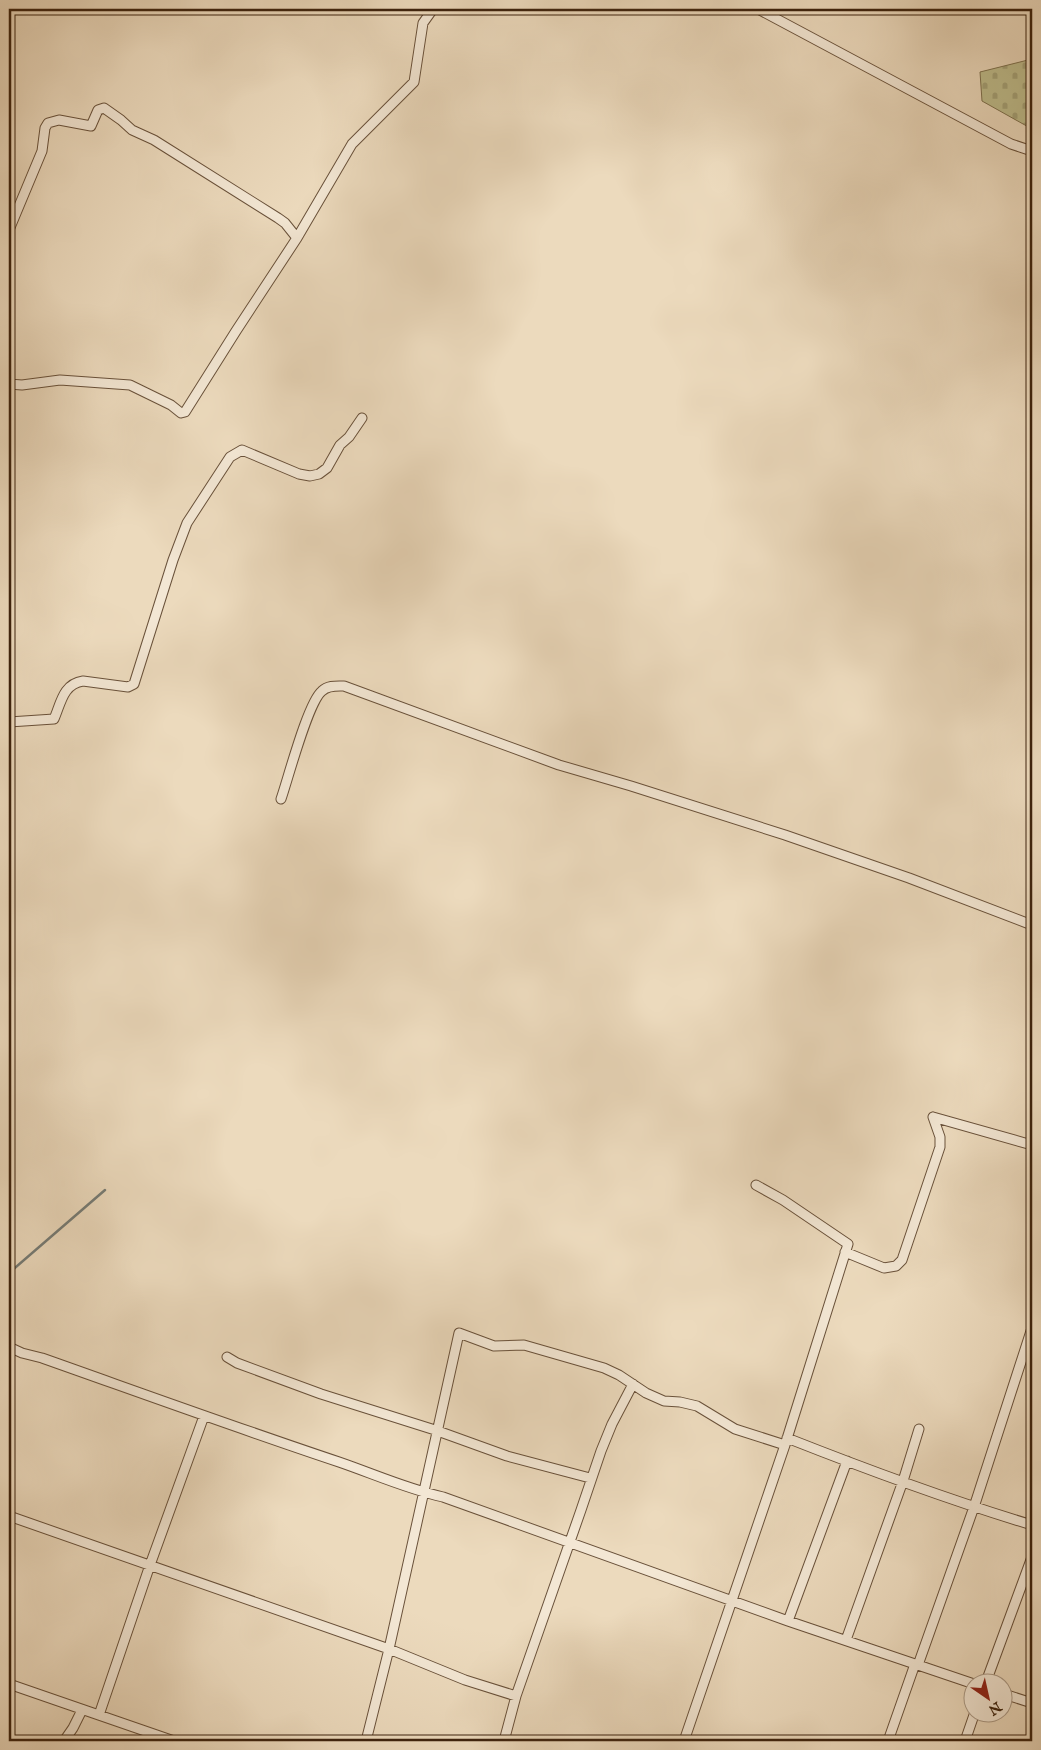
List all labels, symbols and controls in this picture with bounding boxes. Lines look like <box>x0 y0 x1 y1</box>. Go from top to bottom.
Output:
north arrow <box>964 1672 1014 1722</box>
text: N <box>985 1697 1006 1719</box>

